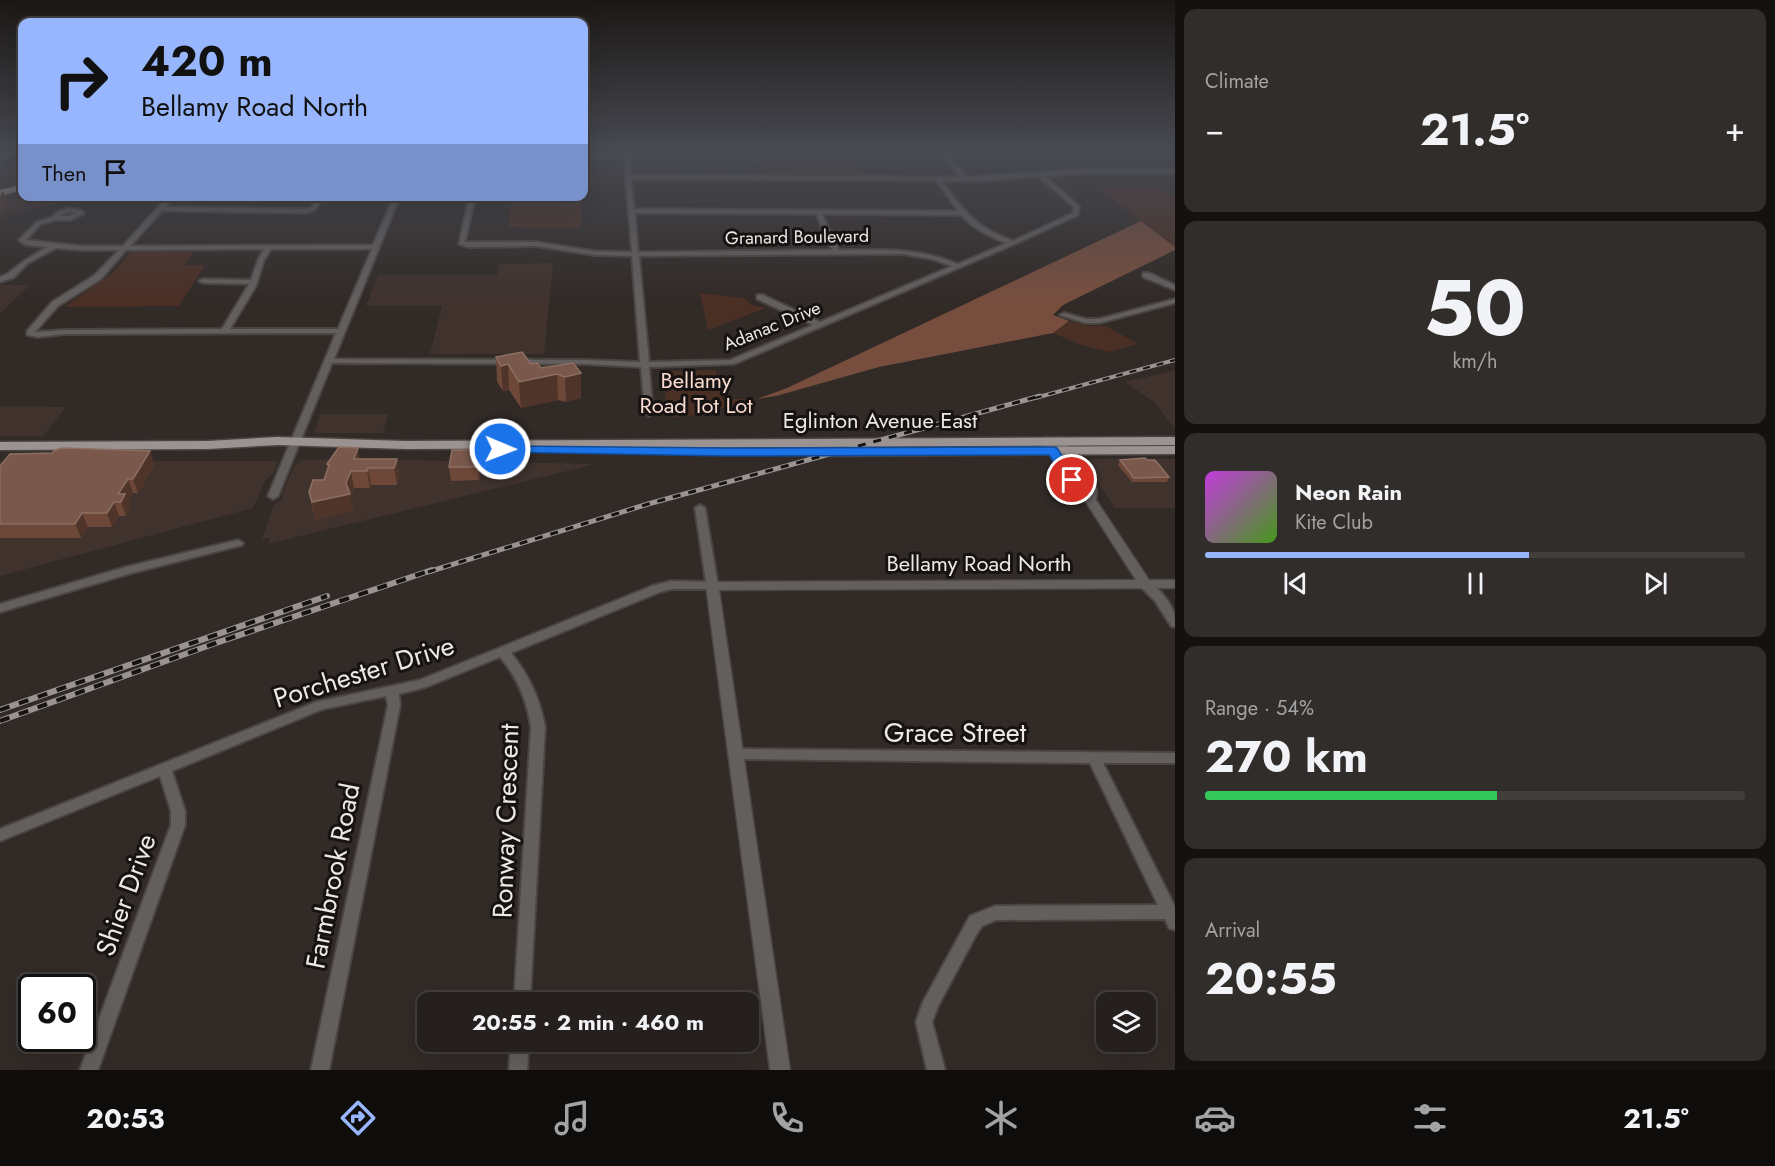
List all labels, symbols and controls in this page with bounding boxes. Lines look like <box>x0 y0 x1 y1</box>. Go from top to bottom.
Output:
text: 420 m <box>141 31 273 92</box>
icon: right <box>42 42 120 120</box>
text: Climate <box>1205 67 1269 96</box>
text: Bellamy Road North <box>141 87 368 126</box>
text: 21.5° <box>1420 97 1529 162</box>
text: − <box>1205 106 1224 153</box>
text: + <box>1725 106 1745 153</box>
icon: arrive <box>99 156 132 189</box>
text: Then <box>42 157 87 189</box>
street label: Granard Boulevard <box>725 223 869 251</box>
text: 50 <box>1424 252 1526 364</box>
street label: Adanac Drive <box>719 295 825 357</box>
text: km/h <box>1452 347 1498 376</box>
park label: Bellamy Road Tot Lot <box>639 364 753 421</box>
street label: Eglinton Avenue East <box>783 404 978 436</box>
position arrow <box>468 417 532 481</box>
pin <box>1046 454 1097 505</box>
icon: arrive <box>1055 463 1088 496</box>
text: Neon Rain <box>1295 476 1402 508</box>
text: Kite Club <box>1295 508 1373 537</box>
street label: Bellamy Road North <box>886 547 1072 579</box>
icon: previous <box>1279 567 1312 600</box>
icon: pause <box>1459 567 1492 600</box>
icon: next <box>1639 567 1672 600</box>
street label: Porchester Drive <box>269 626 459 718</box>
text: Range · 54% <box>1205 694 1314 723</box>
street label: Grace Street <box>884 713 1027 752</box>
street label: Ronway Crescent <box>483 722 528 919</box>
text: 270 km <box>1205 724 1368 789</box>
street label: Farmbrook Road <box>295 780 370 972</box>
street label: Shier Drive <box>85 828 166 961</box>
text: Arrival <box>1205 916 1260 945</box>
text: 20:55 <box>1205 946 1337 1011</box>
speed limit sign: 60 <box>18 974 96 1052</box>
map controls <box>1096 992 1156 1052</box>
button: layers <box>1096 992 1156 1052</box>
text: 20:55 · 2 min · 460 m <box>472 1006 704 1038</box>
icon: directions <box>337 1097 379 1139</box>
icon: music <box>551 1097 593 1139</box>
icon: phone <box>766 1097 808 1139</box>
icon: climate <box>980 1097 1022 1139</box>
icon: car <box>1194 1097 1236 1139</box>
icon: filters <box>1409 1097 1451 1139</box>
text: 20:53 <box>86 1099 165 1138</box>
text: 21.5° <box>1623 1099 1689 1138</box>

